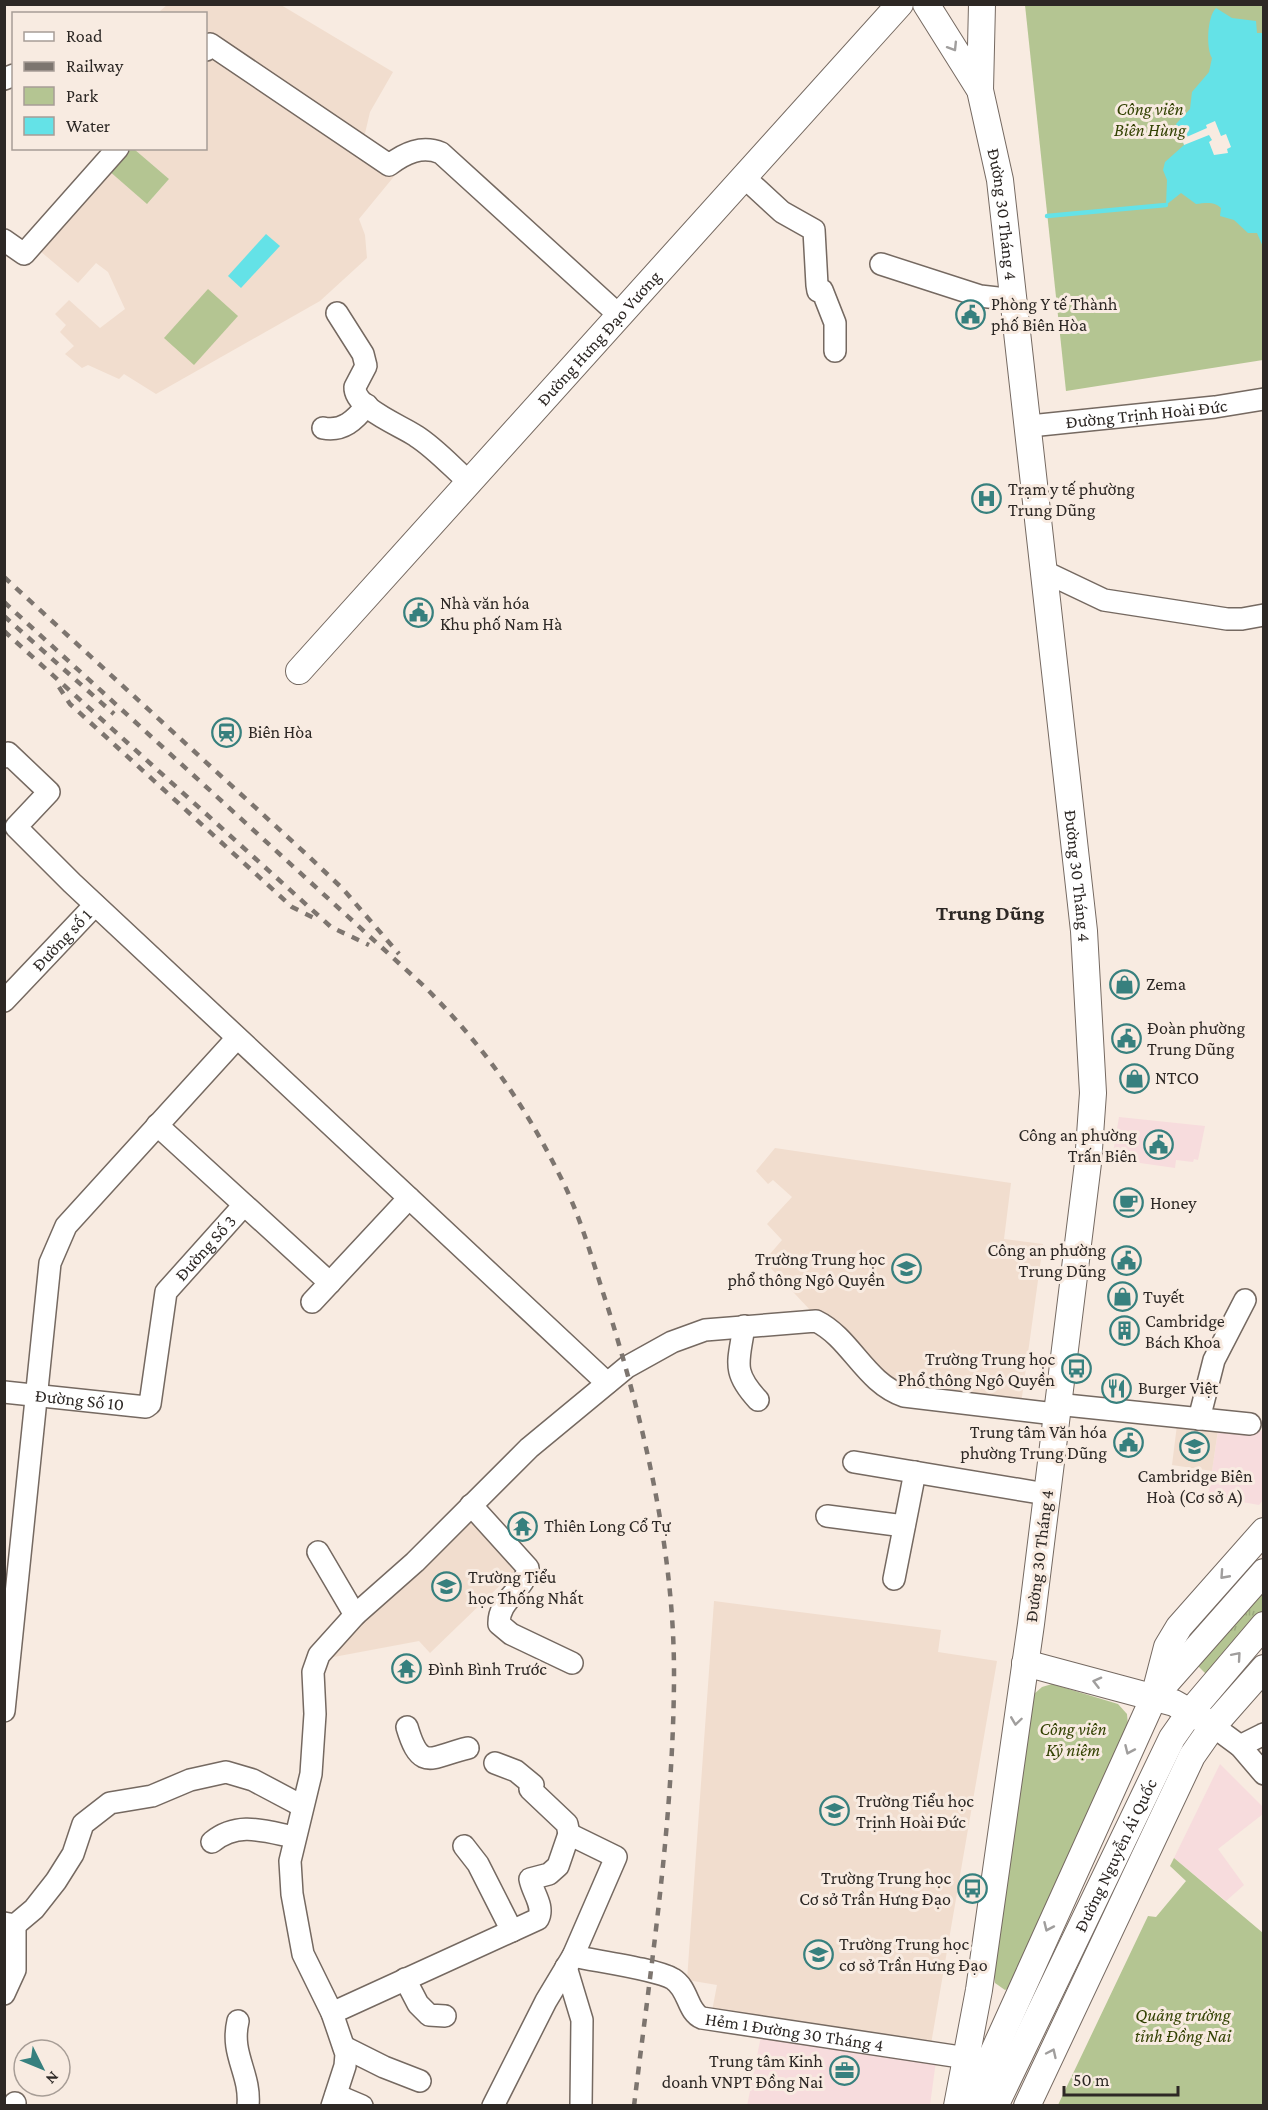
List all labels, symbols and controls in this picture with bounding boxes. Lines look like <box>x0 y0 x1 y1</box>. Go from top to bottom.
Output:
legend <box>12 12 207 150</box>
text: Road <box>66 26 103 46</box>
one-way arrow <box>946 40 957 51</box>
text: Railway <box>66 56 124 76</box>
text: Park <box>66 86 98 106</box>
park label: Công viên Biên Hùng <box>1114 99 1187 140</box>
text: Water <box>66 116 111 136</box>
street label: Đường 30 Tháng 4 <box>983 146 1021 281</box>
street label: Đường Hưng Đạo Vương <box>533 266 665 410</box>
place label: Phòng Y tế Thành phố Biên Hòa <box>991 294 1118 335</box>
public building icon: Phòng Y tế Thành phố Biên Hòa <box>954 298 986 330</box>
street label: Đường Trịnh Hoài Đức <box>1065 395 1229 432</box>
place label: Trạm y tế phường Trung Dũng <box>1008 479 1135 520</box>
hospital icon: Trạm y tế phường Trung Dũng <box>971 483 1003 515</box>
place label: Nhà văn hóa Khu phố Nam Hà <box>440 593 562 634</box>
public building icon: Nhà văn hóa Khu phố Nam Hà <box>403 597 435 629</box>
station icon: Biên Hòa <box>211 716 243 748</box>
place label: Biên Hòa <box>248 722 313 742</box>
street label: Đường 30 Tháng 4 <box>1061 809 1095 943</box>
district label: Trung Dũng <box>936 901 1045 925</box>
street label: Đường số 1 <box>28 905 96 975</box>
shop icon: Zema <box>1109 968 1141 1000</box>
place label: Zema <box>1146 974 1186 994</box>
place label: Đoàn phường Trung Dũng <box>1147 1018 1246 1059</box>
public building icon: Đoàn phường Trung Dũng <box>1110 1022 1142 1054</box>
shop icon: NTCO <box>1118 1062 1150 1094</box>
place label: NTCO <box>1155 1068 1199 1088</box>
place label: Công an phường Trấn Biên <box>1018 1125 1137 1166</box>
public building icon: Công an phường Trấn Biên <box>1142 1129 1174 1161</box>
cafe icon: Honey <box>1113 1187 1145 1219</box>
place label: Honey <box>1150 1193 1197 1213</box>
street label: Đường Số 3 <box>171 1211 240 1285</box>
place label: Công an phường Trung Dũng <box>987 1240 1106 1281</box>
public building icon: Công an phường Trung Dũng <box>1111 1244 1143 1276</box>
place label: Trường Trung học phổ thông Ngô Quyền <box>727 1249 886 1290</box>
school or university icon: Trường Trung học phổ thông Ngô Quyền <box>890 1253 922 1285</box>
shop icon: Tuyết <box>1106 1281 1138 1313</box>
place label: Tuyết <box>1143 1287 1185 1307</box>
place label: Cambridge Bách Khoa <box>1145 1311 1225 1352</box>
building icon: Cambridge Bách Khoa <box>1108 1315 1140 1347</box>
place label: Trường Trung học Phổ thông Ngô Quyền <box>898 1349 1056 1390</box>
bus stop icon: Trường Trung học Phổ thông Ngô Quyền <box>1060 1353 1092 1385</box>
restaurant icon: Burger Việt <box>1101 1372 1133 1404</box>
place label: Burger Việt <box>1138 1378 1219 1398</box>
street label: Đường Số 10 <box>34 1385 125 1415</box>
place label: Trung tâm Văn hóa phường Trung Dũng <box>960 1422 1107 1463</box>
public building icon: Trung tâm Văn hóa phường Trung Dũng <box>1112 1426 1144 1458</box>
school or university icon: Cambridge Biên Hoà (Cơ sở A) <box>1179 1431 1211 1463</box>
place label: Cambridge Biên Hoà (Cơ sở A) <box>1137 1466 1253 1508</box>
street label: Đường 30 Tháng 4 <box>1021 1489 1057 1623</box>
temple icon: Thiên Long Cổ Tự <box>507 1510 539 1542</box>
place label: Thiên Long Cổ Tự <box>544 1516 671 1536</box>
place label: Trường Tiểu học Thống Nhất <box>468 1567 584 1608</box>
one-way arrow <box>1220 1568 1231 1579</box>
school or university icon: Trường Tiểu học Thống Nhất <box>431 1571 463 1603</box>
one-way arrow <box>1230 1652 1241 1662</box>
temple icon: Đình Bình Trước <box>391 1653 423 1685</box>
place label: Đình Bình Trước <box>428 1659 547 1679</box>
one-way arrow <box>1092 1677 1103 1689</box>
one-way arrow <box>1011 1717 1023 1726</box>
park label: Công viên Kỷ niệm <box>1039 1719 1107 1760</box>
one-way arrow <box>1125 1743 1137 1754</box>
street label: Đường Nguyễn Ái Quốc <box>1070 1775 1161 1935</box>
place label: Trường Tiểu học Trịnh Hoài Đức <box>856 1791 974 1832</box>
school or university icon: Trường Tiểu học Trịnh Hoài Đức <box>819 1795 851 1827</box>
place label: Trường Trung học Cơ sở Trần Hưng Đạo <box>799 1868 952 1909</box>
bus stop icon: Trường Trung học Cơ sở Trần Hưng Đạo <box>956 1872 988 1904</box>
one-way arrow <box>1044 1921 1056 1932</box>
place label: Trường Trung học cơ sở Trần Hưng Đạo <box>839 1934 988 1975</box>
school or university icon: Trường Trung học cơ sở Trần Hưng Đạo <box>802 1938 834 1970</box>
park label: Quảng trường tỉnh Đồng Nai <box>1135 2005 1232 2046</box>
street label: Hẻm 1 Đường 30 Tháng 4 <box>704 2009 885 2055</box>
north arrow <box>12 2038 72 2098</box>
one-way arrow <box>1044 2048 1056 2059</box>
place label: Trung tâm Kinh doanh VNPT Đồng Nai <box>662 2051 823 2092</box>
office icon: Trung tâm Kinh doanh VNPT Đồng Nai <box>828 2055 860 2087</box>
scale bar <box>1064 2059 1178 2097</box>
text: N <box>43 2068 63 2088</box>
text: 50 m <box>1073 2070 1110 2090</box>

